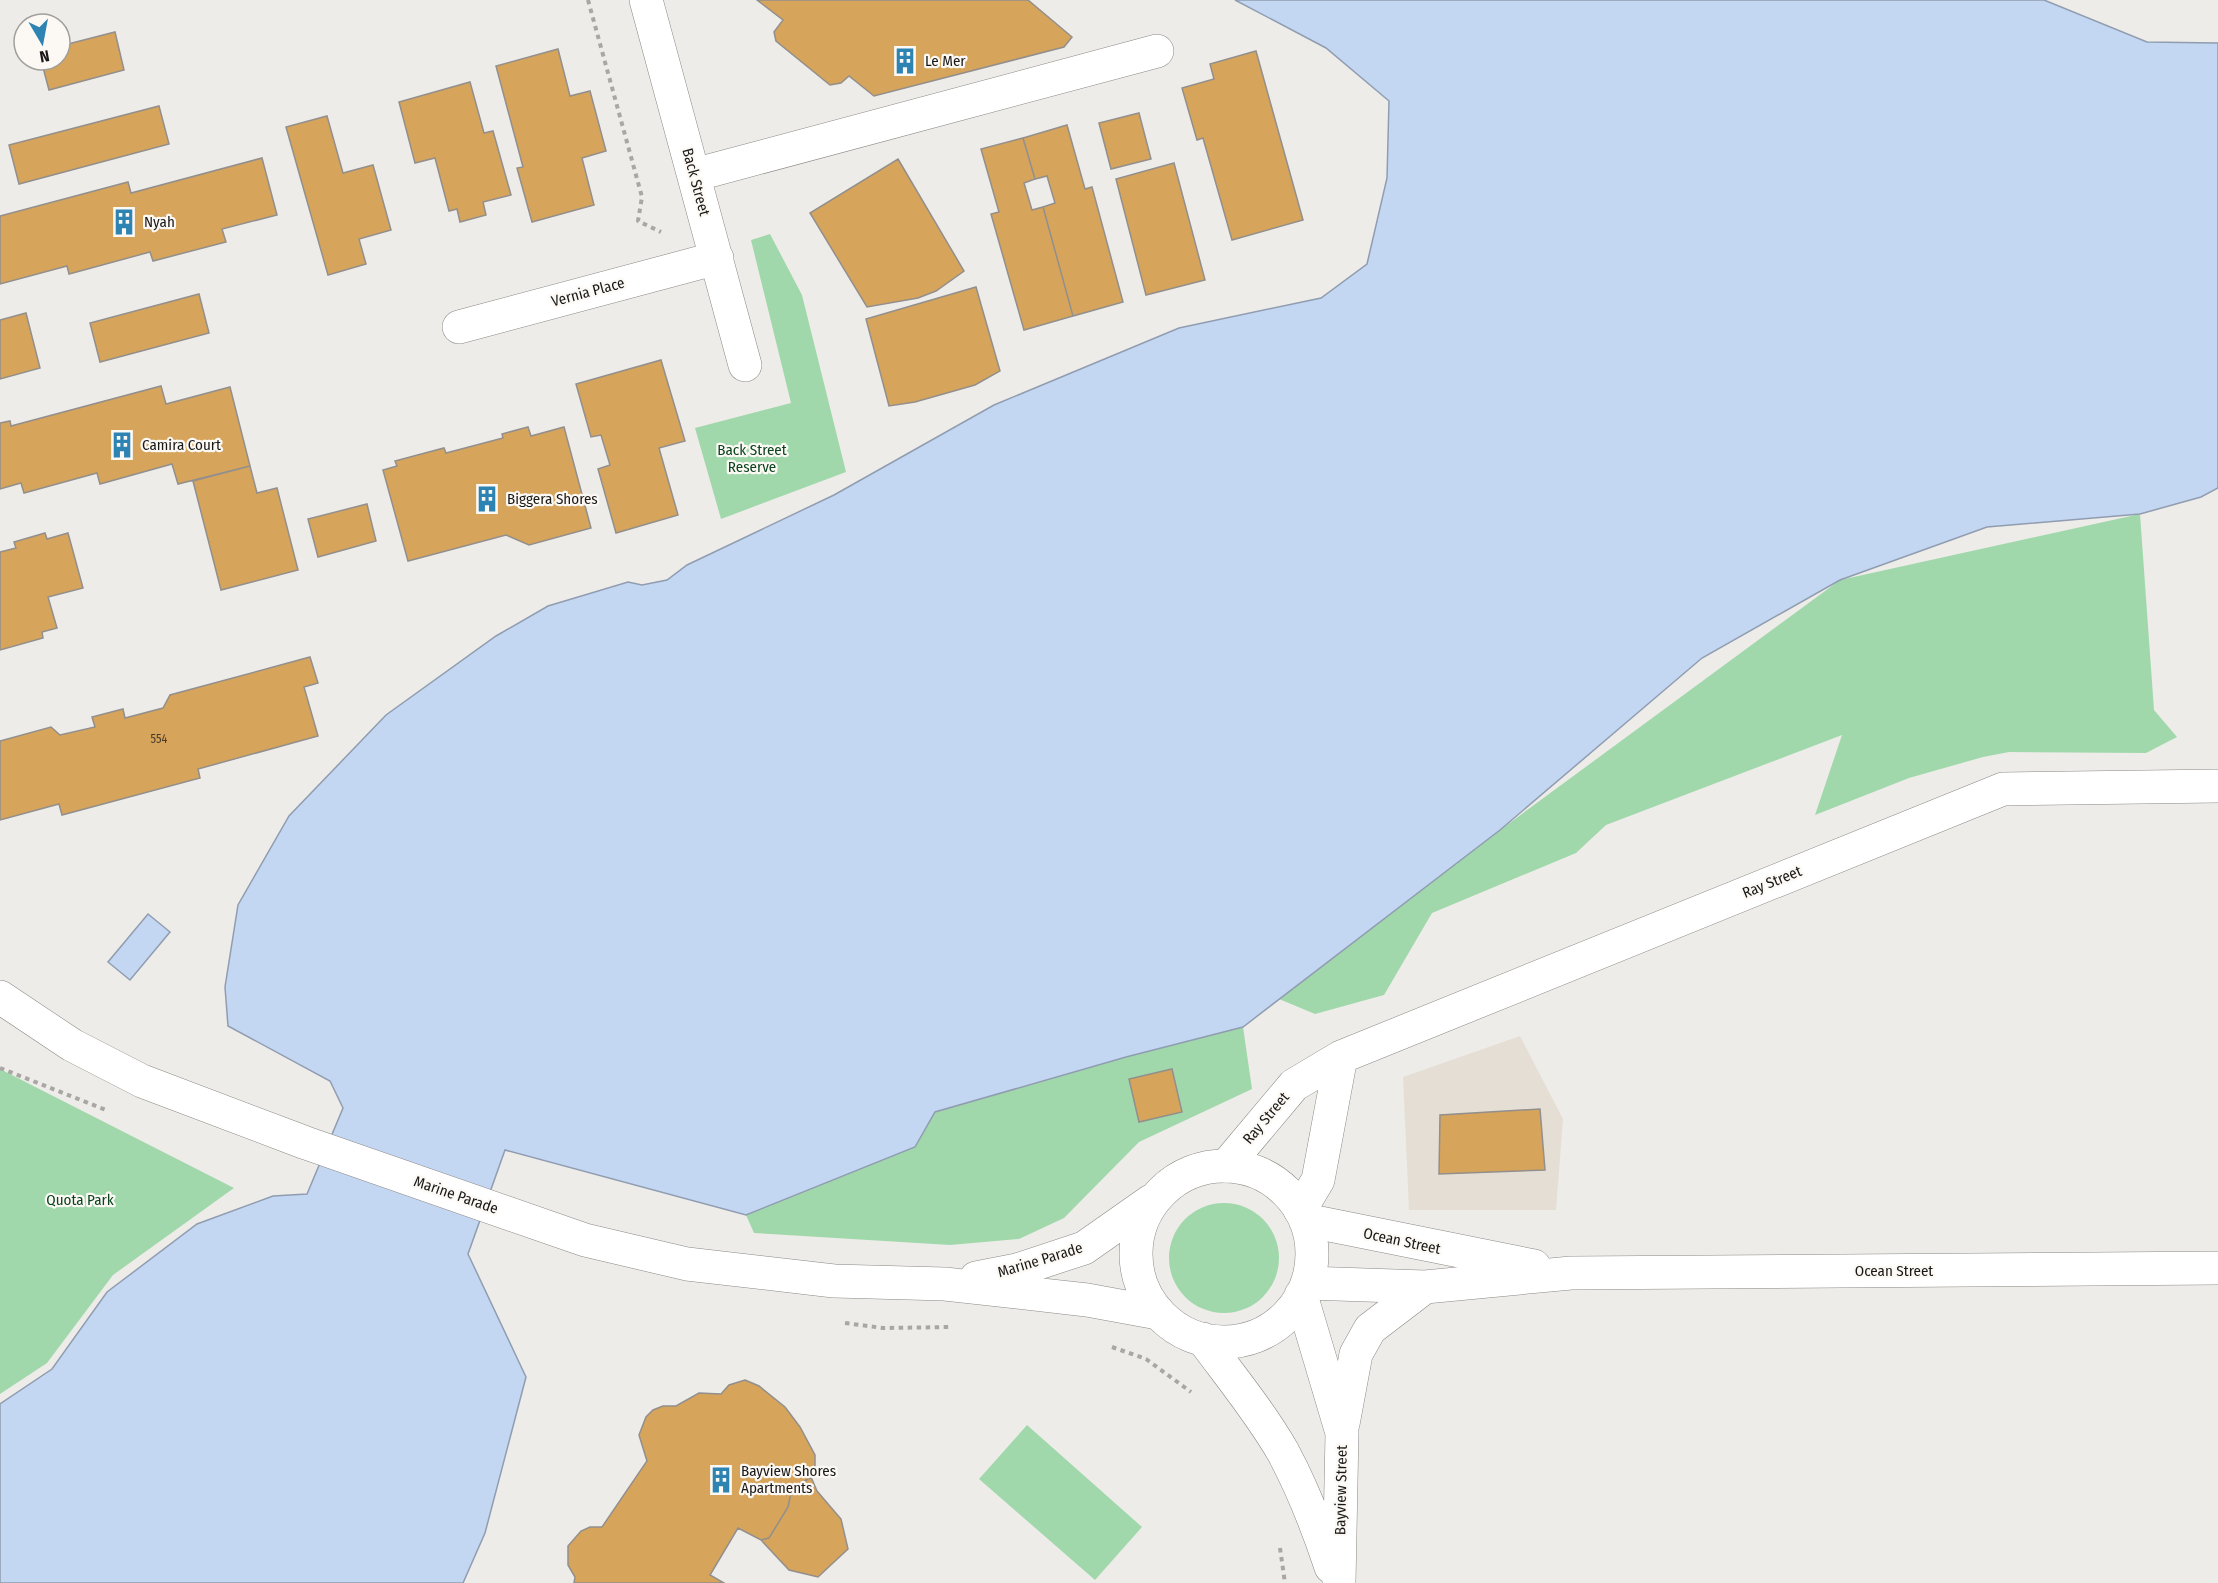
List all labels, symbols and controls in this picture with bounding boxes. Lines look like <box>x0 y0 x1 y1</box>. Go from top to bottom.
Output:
north arrow <box>12 12 72 72</box>
text: N <box>38 46 51 66</box>
building icon: Le Mer <box>890 46 920 76</box>
place label: Le Mer <box>925 52 966 70</box>
street label: Back Street <box>678 146 714 218</box>
building icon: Nyah <box>109 207 139 237</box>
place label: Nyah <box>144 213 175 231</box>
street label: Vernia Place <box>549 274 627 310</box>
building icon: Camira Court <box>107 430 137 460</box>
place label: Camira Court <box>142 436 221 454</box>
park label: Back Street Reserve <box>717 441 787 476</box>
building icon: Biggera Shores <box>472 484 502 514</box>
place label: Biggera Shores <box>507 490 598 508</box>
house number: 554 <box>151 732 168 746</box>
street label: Ray Street <box>1740 862 1804 902</box>
street label: Ray Street <box>1239 1088 1293 1148</box>
street label: Marine Parade <box>412 1172 500 1218</box>
park label: Quota Park <box>46 1191 114 1209</box>
street label: Ocean Street <box>1362 1224 1442 1258</box>
street label: Marine Parade <box>995 1239 1085 1281</box>
street label: Ocean Street <box>1855 1262 1933 1280</box>
street label: Bayview Street <box>1331 1445 1351 1535</box>
place label: Bayview Shores Apartments <box>741 1462 836 1497</box>
building icon: Bayview Shores Apartments <box>706 1465 736 1495</box>

